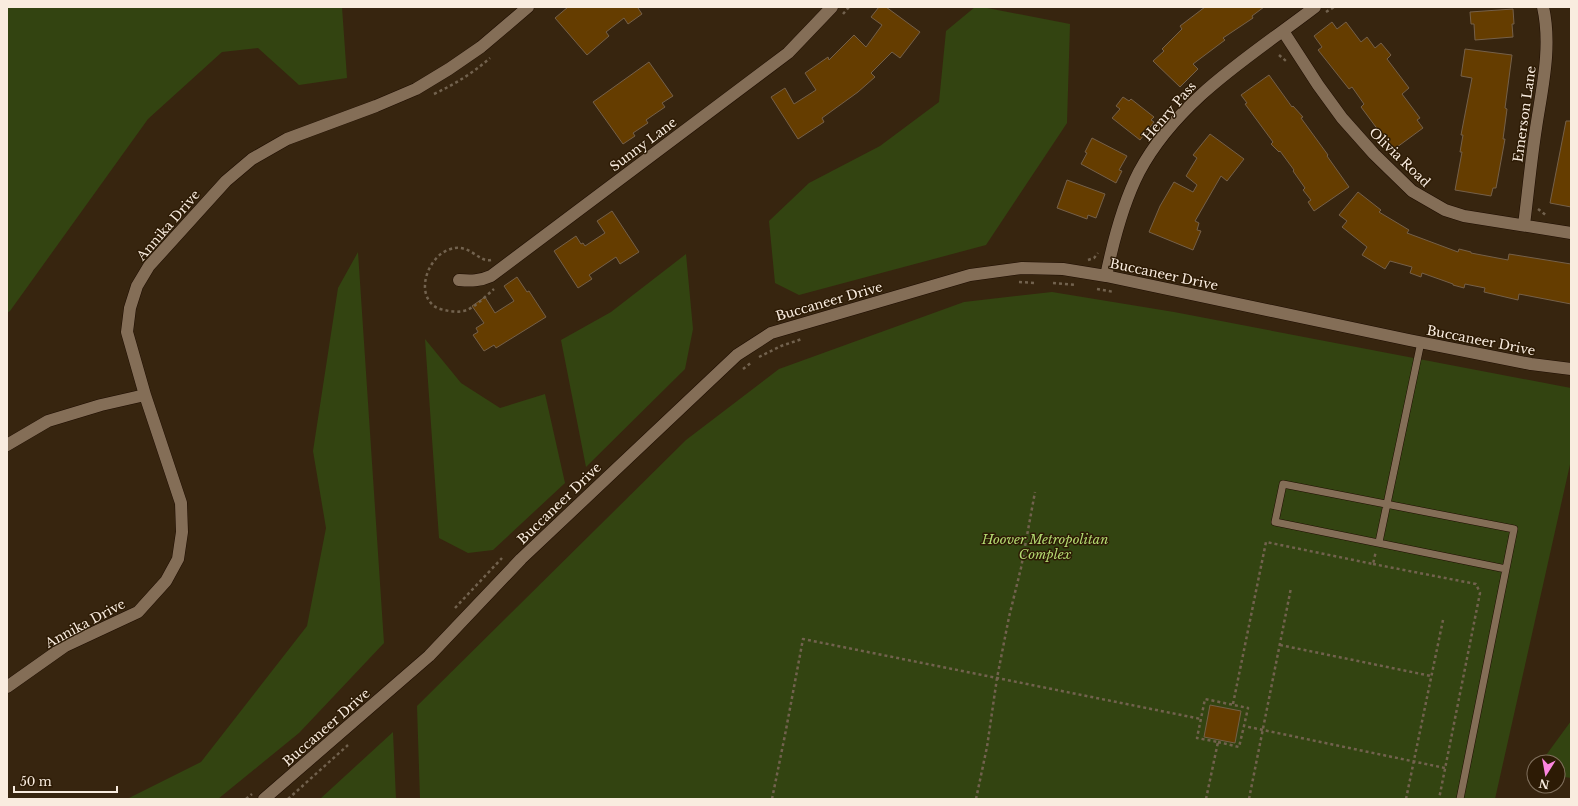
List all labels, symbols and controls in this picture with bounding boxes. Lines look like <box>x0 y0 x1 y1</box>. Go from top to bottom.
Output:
street label: Emerson Lane <box>1509 65 1540 163</box>
street label: Henry Pass <box>1139 78 1200 145</box>
street label: Sunny Lane <box>606 114 680 175</box>
street label: Olivia Road <box>1366 124 1434 191</box>
street label: Annika Drive <box>132 186 204 265</box>
street label: Buccaneer Drive <box>1108 255 1220 294</box>
street label: Buccaneer Drive <box>774 278 885 325</box>
street label: Buccaneer Drive <box>1425 322 1537 359</box>
street label: Buccaneer Drive <box>514 459 605 548</box>
park label: Hoover Metropolitan Complex <box>981 531 1108 563</box>
street label: Annika Drive <box>41 595 128 652</box>
street label: Buccaneer Drive <box>279 685 374 770</box>
north arrow <box>1526 754 1566 794</box>
scale bar <box>14 768 117 794</box>
text: 50 m <box>20 774 52 789</box>
text: N <box>1537 776 1551 792</box>

